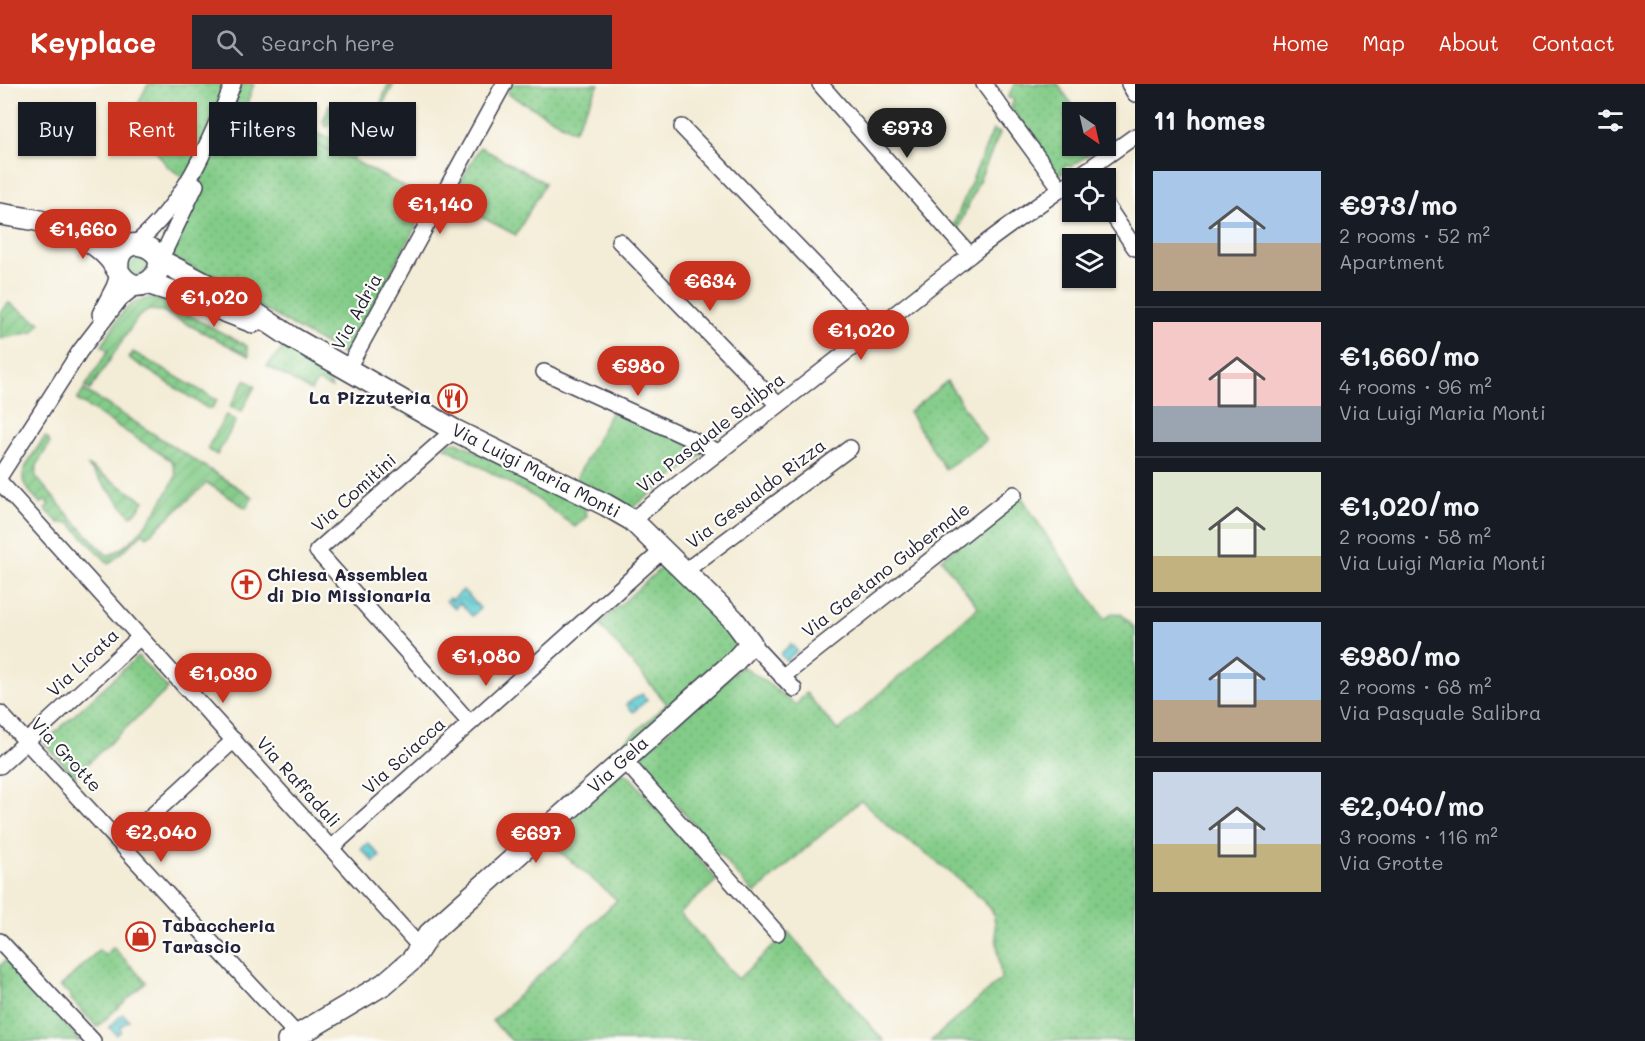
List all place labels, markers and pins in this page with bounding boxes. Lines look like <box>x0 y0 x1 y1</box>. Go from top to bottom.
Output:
pin: €973 <box>871 108 943 159</box>
pin: €1,140 <box>391 184 489 235</box>
pin: €1,660 <box>34 209 132 260</box>
pin: €634 <box>674 261 746 312</box>
pin: €1,020 <box>165 277 263 328</box>
pin: €1,020 <box>812 310 910 361</box>
pin: €980 <box>602 346 674 397</box>
restaurant icon: La Pizzuteria <box>436 382 468 414</box>
place label: La Pizzuteria <box>309 385 431 409</box>
place label: Chiesa Assemblea di Dio Missionaria <box>267 562 431 607</box>
church icon: Chiesa Assemblea di Dio Missionaria <box>230 569 262 601</box>
pin: €1,080 <box>437 636 535 687</box>
pin: €1,030 <box>174 653 272 704</box>
pin: €2,040 <box>112 812 210 863</box>
pin: €697 <box>500 813 572 864</box>
place label: Tabaccheria Tarascio <box>162 913 275 958</box>
shop icon: Tabaccheria Tarascio <box>125 920 157 952</box>

